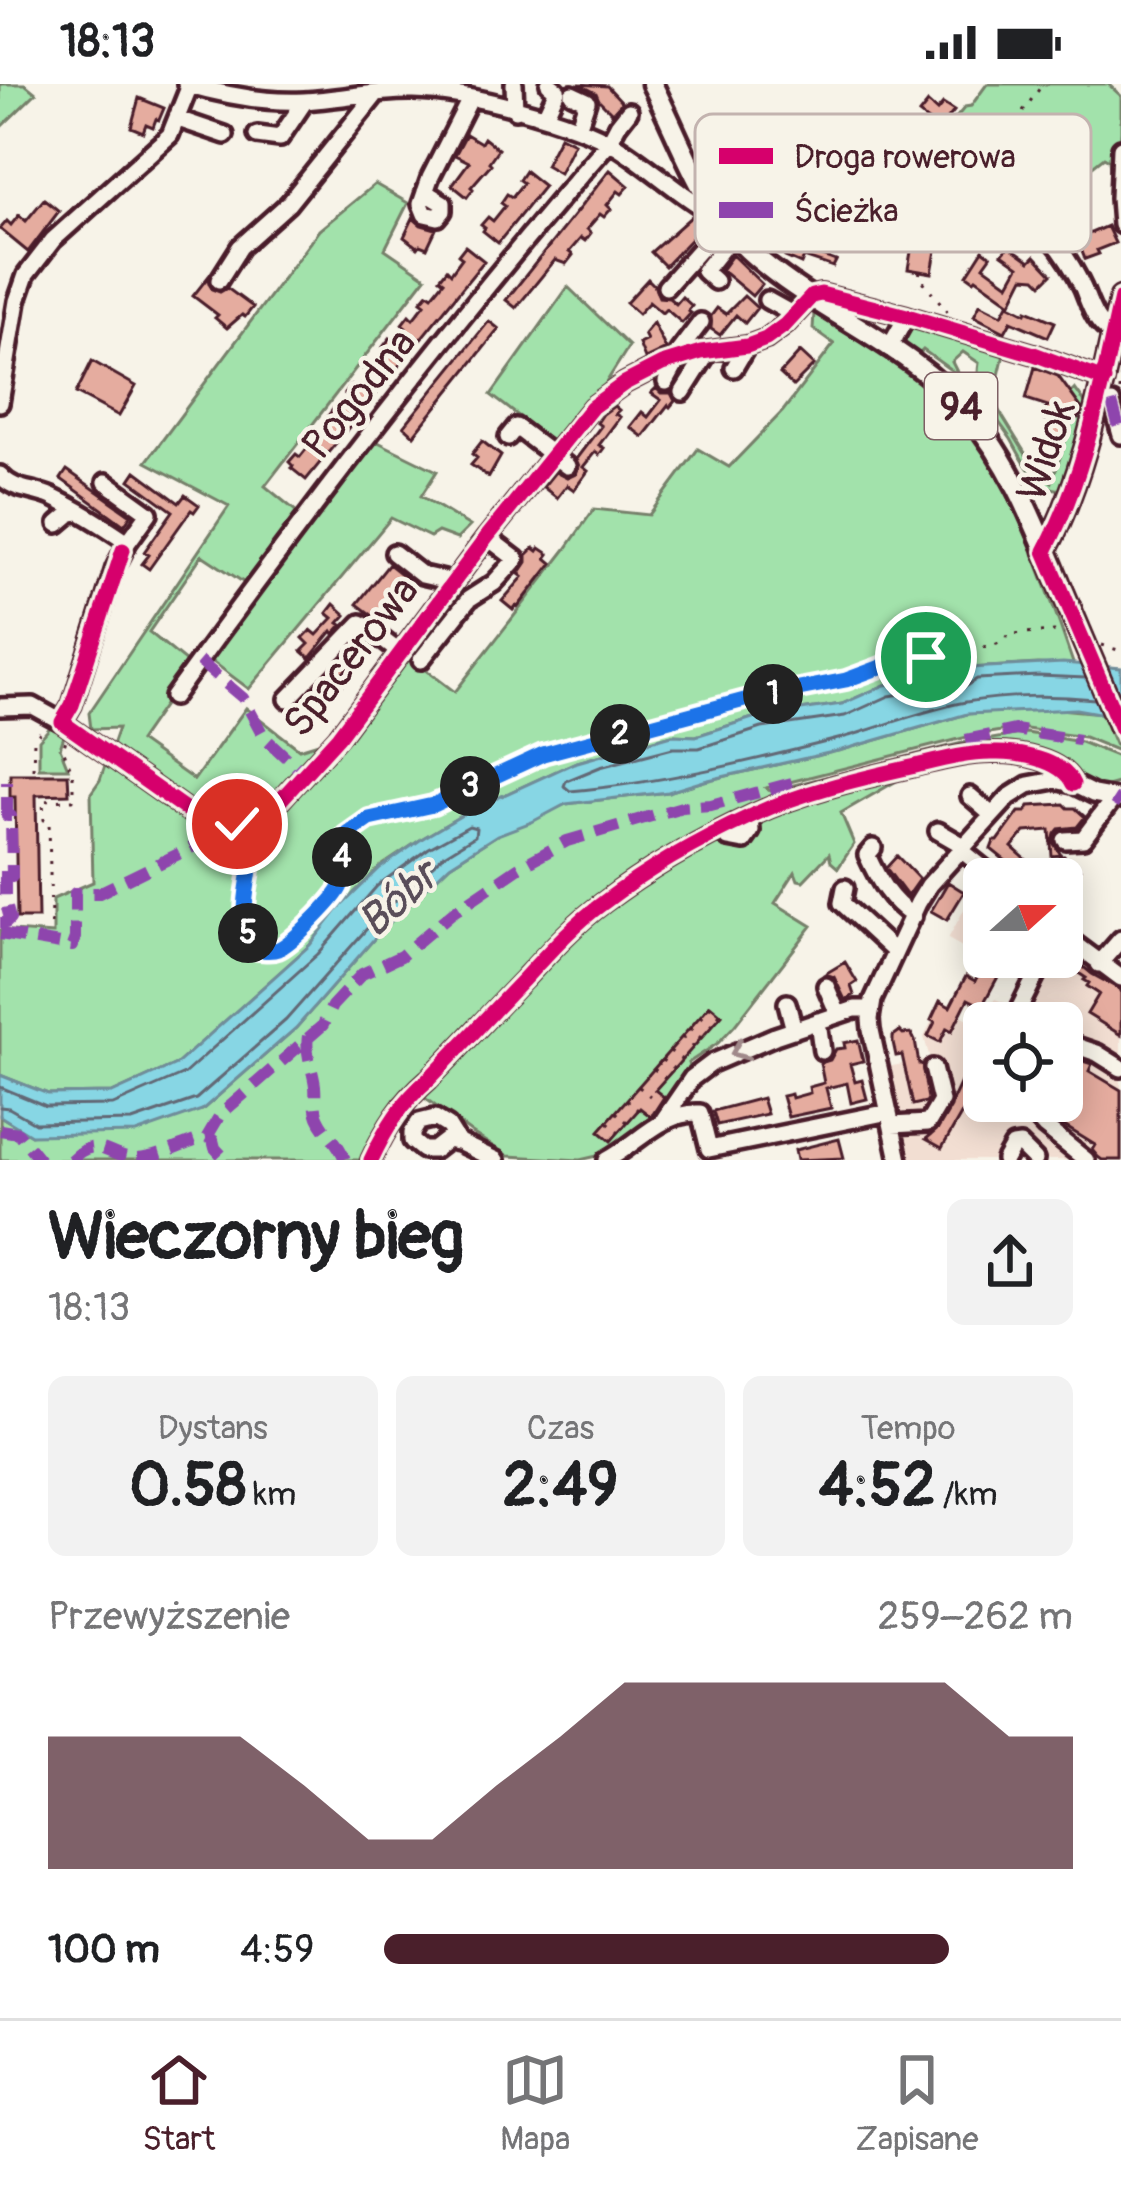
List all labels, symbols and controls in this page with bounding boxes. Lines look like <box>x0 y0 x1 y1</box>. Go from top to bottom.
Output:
text: 18:13 <box>60 14 155 70</box>
legend <box>695 114 1091 252</box>
text: Droga rowerowa <box>794 137 1016 178</box>
text: Ścieżka <box>794 191 899 232</box>
street label: Pogodna <box>291 318 428 470</box>
road number: 94 <box>925 373 997 439</box>
street label: Widok <box>1006 394 1088 508</box>
street label: Spacerowa <box>273 566 431 748</box>
pin <box>875 606 977 708</box>
icon: arrive <box>893 624 959 690</box>
pin: 1 <box>743 664 803 724</box>
text: 1 <box>767 673 779 714</box>
pin: 2 <box>590 704 650 764</box>
text: 2 <box>611 713 629 754</box>
pin: 3 <box>440 756 500 816</box>
text: 3 <box>461 765 479 806</box>
pin <box>186 773 288 875</box>
icon: check <box>204 791 270 857</box>
pin: 4 <box>312 827 372 887</box>
text: 4 <box>332 836 352 877</box>
water label: Bóbr <box>347 846 454 950</box>
north arrow <box>963 858 1083 978</box>
map controls <box>963 858 1083 1122</box>
pin: 5 <box>218 903 278 963</box>
text: 5 <box>239 912 257 953</box>
button: locate <box>963 1002 1083 1122</box>
one-way arrow <box>730 1037 751 1061</box>
text: Wieczorny bieg <box>48 1196 464 1279</box>
button: share <box>947 1199 1073 1325</box>
text: 18:13 <box>48 1283 130 1332</box>
text: Dystans <box>158 1408 268 1449</box>
text: Czas <box>527 1408 594 1449</box>
text: Tempo <box>861 1408 956 1449</box>
text: 0.58 <box>129 1449 246 1524</box>
text: 2:49 <box>503 1449 618 1524</box>
text: 4:52 <box>819 1449 936 1524</box>
text: km <box>246 1474 296 1515</box>
text: /km <box>936 1474 998 1515</box>
text: Przewyższenie <box>48 1592 290 1641</box>
text: 259–262 m <box>878 1592 1073 1641</box>
text: 100 m <box>48 1925 160 1974</box>
text: 4:59 <box>240 1925 314 1974</box>
tab: Start <box>142 2047 215 2160</box>
tab: Mapa <box>500 2047 570 2160</box>
tab: Zapisane <box>855 2047 979 2160</box>

